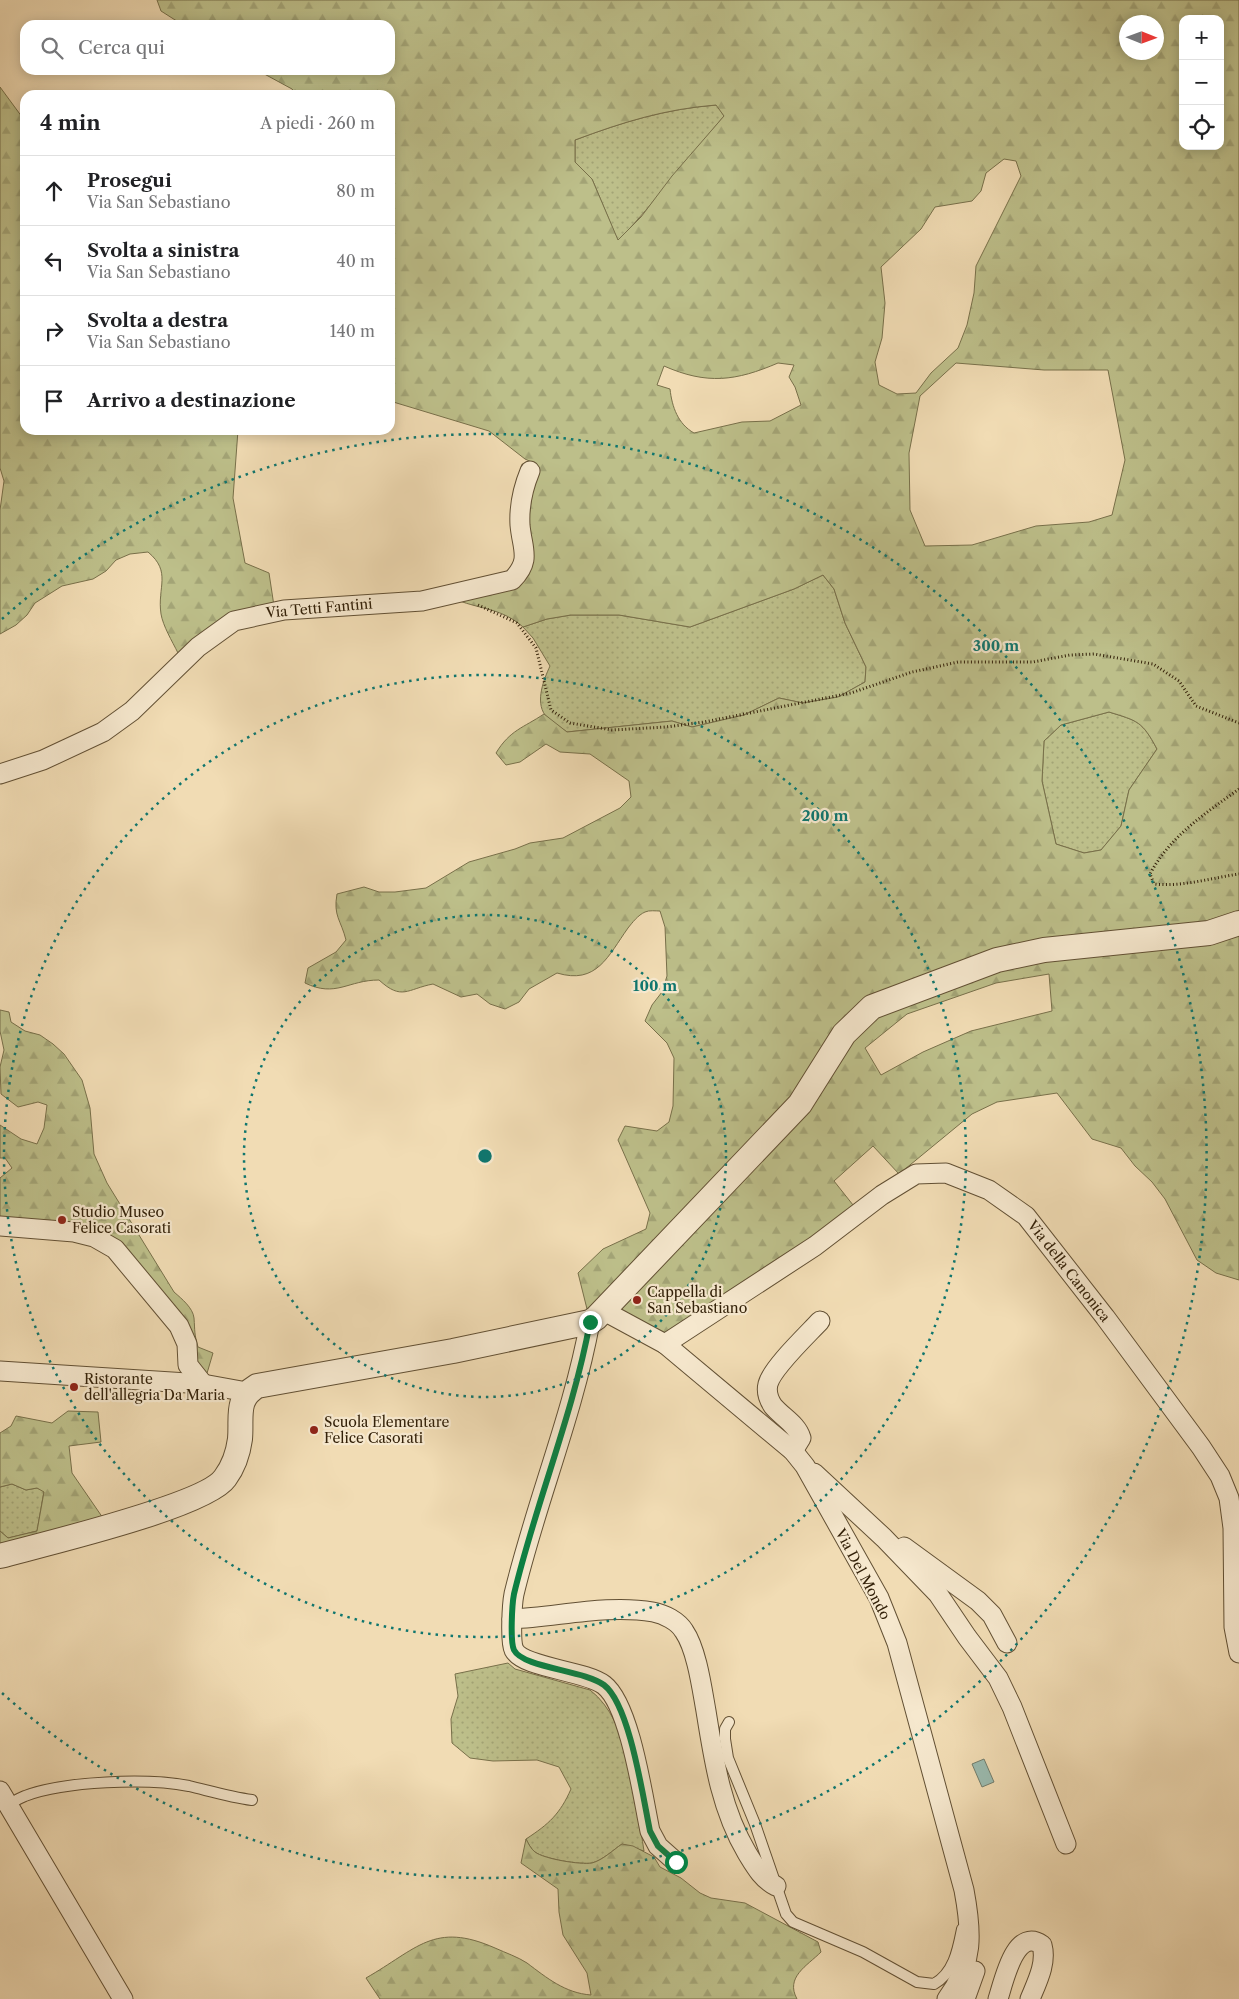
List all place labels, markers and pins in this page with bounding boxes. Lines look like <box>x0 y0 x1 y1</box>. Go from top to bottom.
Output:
centre of rings <box>476 1147 494 1165</box>
place label: Studio Museo Felice Casorati <box>72 1203 171 1237</box>
marker: Studio Museo Felice Casorati <box>56 1214 68 1226</box>
place label: Cappella di San Sebastiano <box>647 1283 747 1317</box>
marker: Cappella di San Sebastiano <box>631 1294 643 1306</box>
place label: Ristorante dell'allegria Da Maria <box>84 1370 225 1404</box>
marker: Ristorante dell'allegria Da Maria <box>68 1381 80 1393</box>
place label: Scuola Elementare Felice Casorati <box>324 1413 449 1447</box>
marker: Scuola Elementare Felice Casorati <box>308 1424 320 1436</box>

